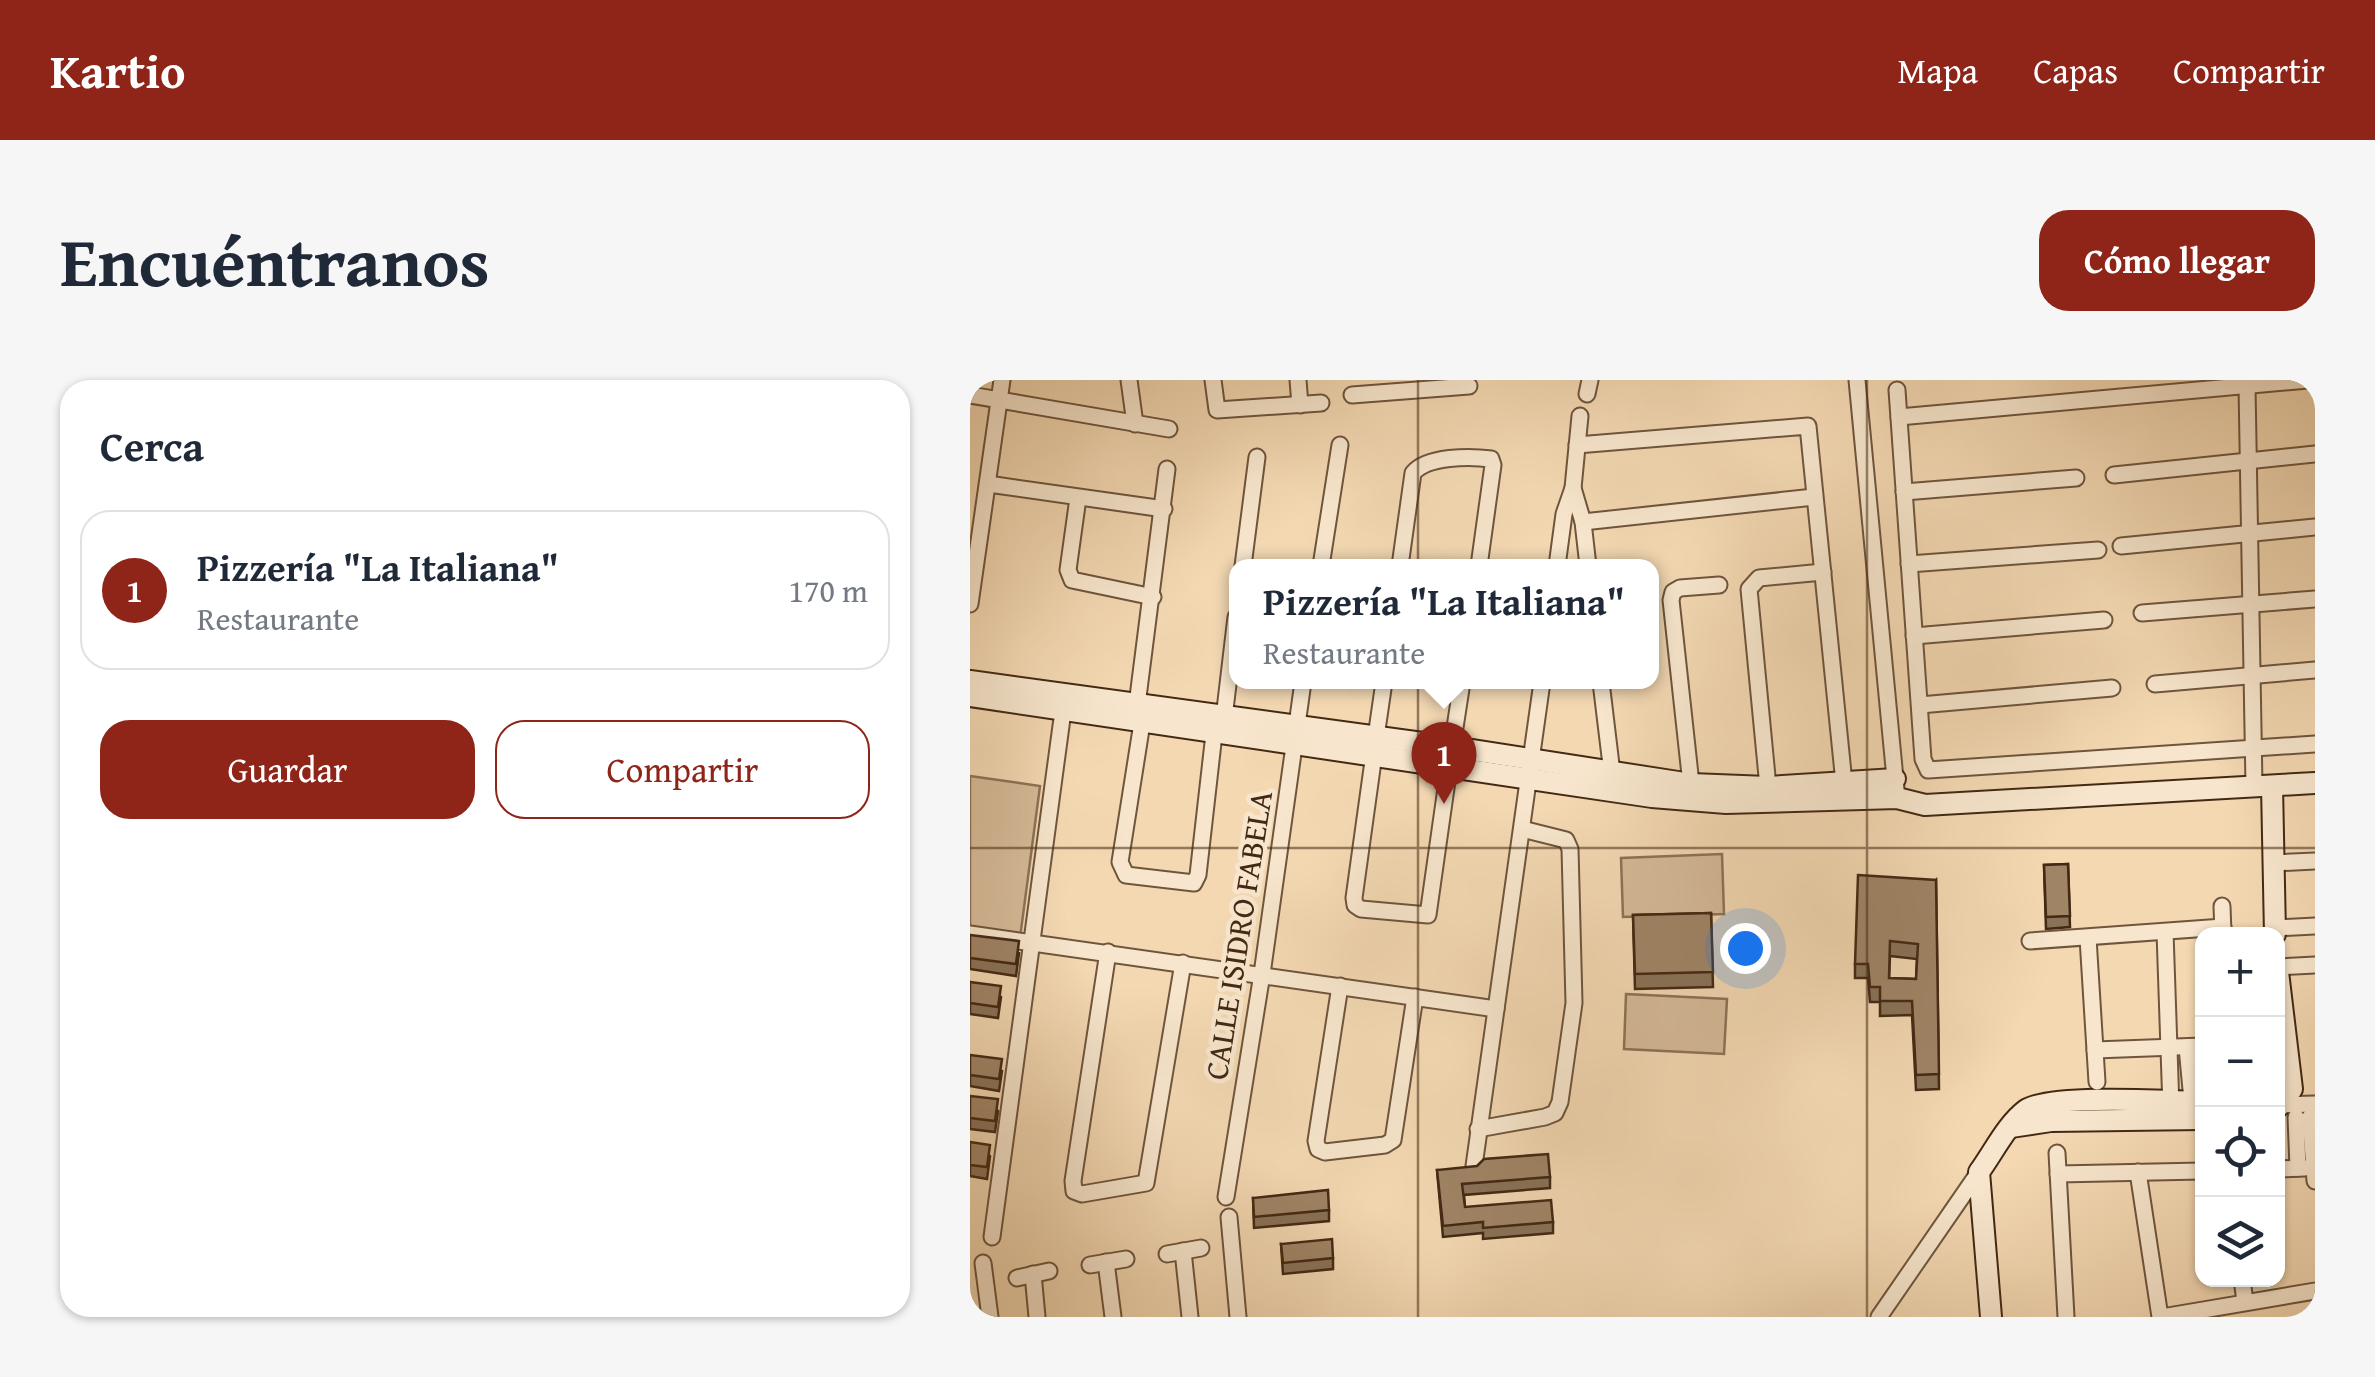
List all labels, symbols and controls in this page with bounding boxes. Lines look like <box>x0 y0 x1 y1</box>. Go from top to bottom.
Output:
text: Kartio <box>50 35 186 106</box>
text: Mapa <box>1898 45 1978 96</box>
text: Capas <box>2033 45 2118 96</box>
text: Compartir <box>2173 45 2325 96</box>
text: Encuéntranos <box>60 209 490 312</box>
button: Cómo llegar <box>2039 210 2315 311</box>
text: Cerca <box>100 415 204 476</box>
text: Pizzería "La Italiana" <box>197 539 559 595</box>
popup <box>1229 559 1659 689</box>
text: 1 <box>126 567 143 614</box>
text: 170 m <box>789 567 868 614</box>
text: Pizzería "La Italiana" <box>1263 573 1625 629</box>
text: Restaurante <box>197 595 359 642</box>
text: Restaurante <box>1263 629 1425 676</box>
button: Guardar <box>100 720 475 819</box>
button: Compartir <box>495 720 870 819</box>
pin: 1 <box>1412 722 1476 804</box>
street label: CALLE ISIDRO FABELA <box>1192 787 1284 1083</box>
your location <box>1720 923 1771 974</box>
map controls <box>2195 927 2285 1287</box>
button: + <box>2195 927 2285 1017</box>
button: − <box>2195 1017 2285 1107</box>
button: locate <box>2195 1107 2285 1197</box>
button: layers <box>2195 1197 2285 1287</box>

